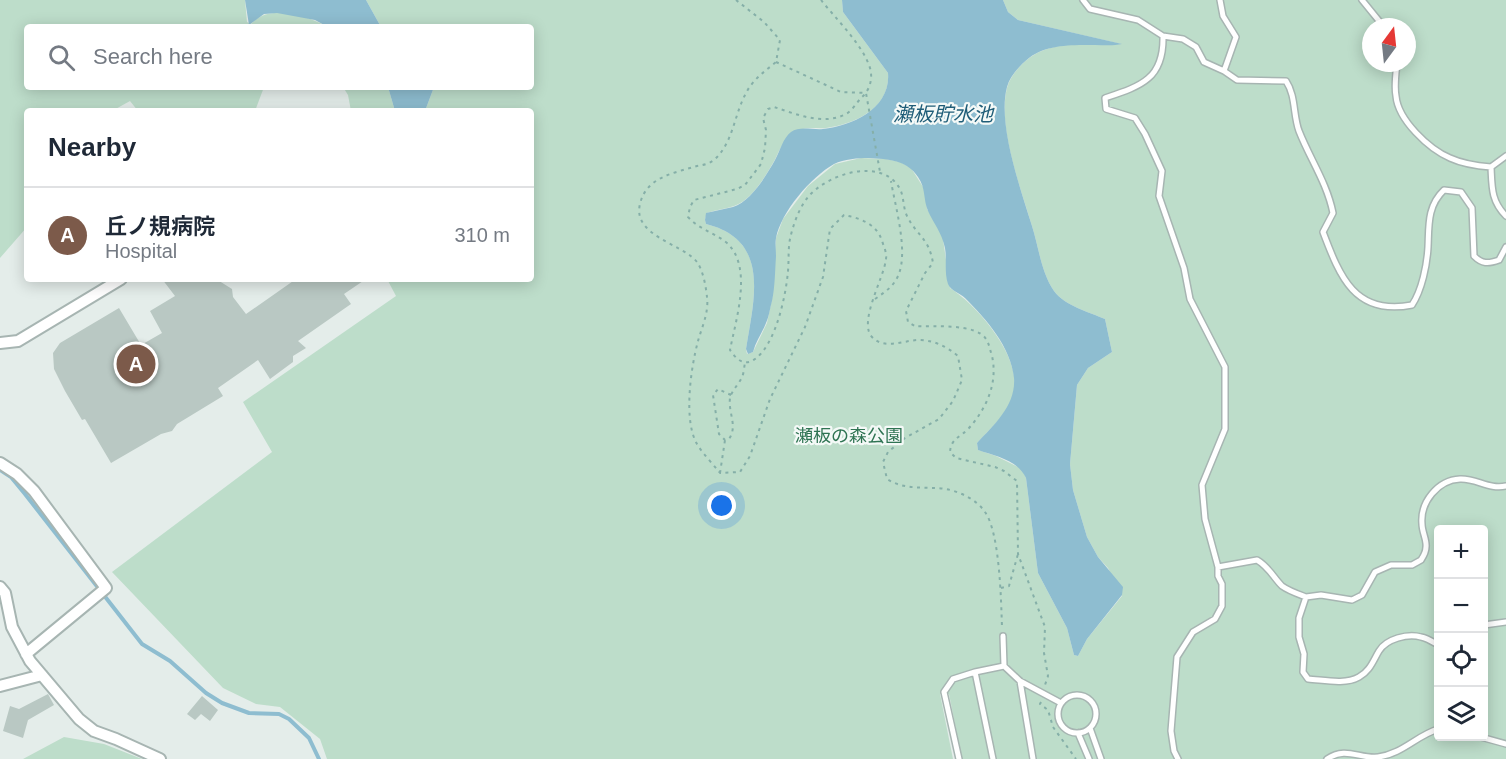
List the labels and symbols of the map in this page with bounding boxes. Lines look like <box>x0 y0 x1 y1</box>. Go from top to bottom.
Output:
north arrow <box>1362 18 1416 72</box>
water label: 瀬板貯水池 <box>893 103 995 125</box>
pin: A <box>116 342 156 386</box>
park label: 瀬板の森公園 <box>795 426 903 446</box>
your location <box>707 491 736 520</box>

